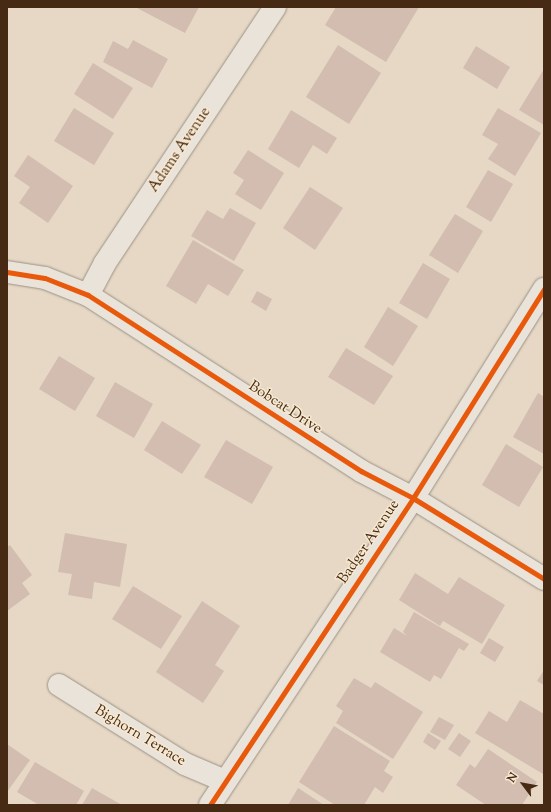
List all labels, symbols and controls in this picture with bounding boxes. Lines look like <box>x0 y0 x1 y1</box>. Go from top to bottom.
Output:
street label: Adams Avenue <box>145 104 215 196</box>
street label: Bobcat Drive <box>245 378 325 438</box>
street label: Badger Avenue <box>334 496 404 588</box>
street label: Bighorn Terrace <box>91 702 189 770</box>
north arrow <box>503 764 543 804</box>
text: N <box>504 770 522 786</box>

